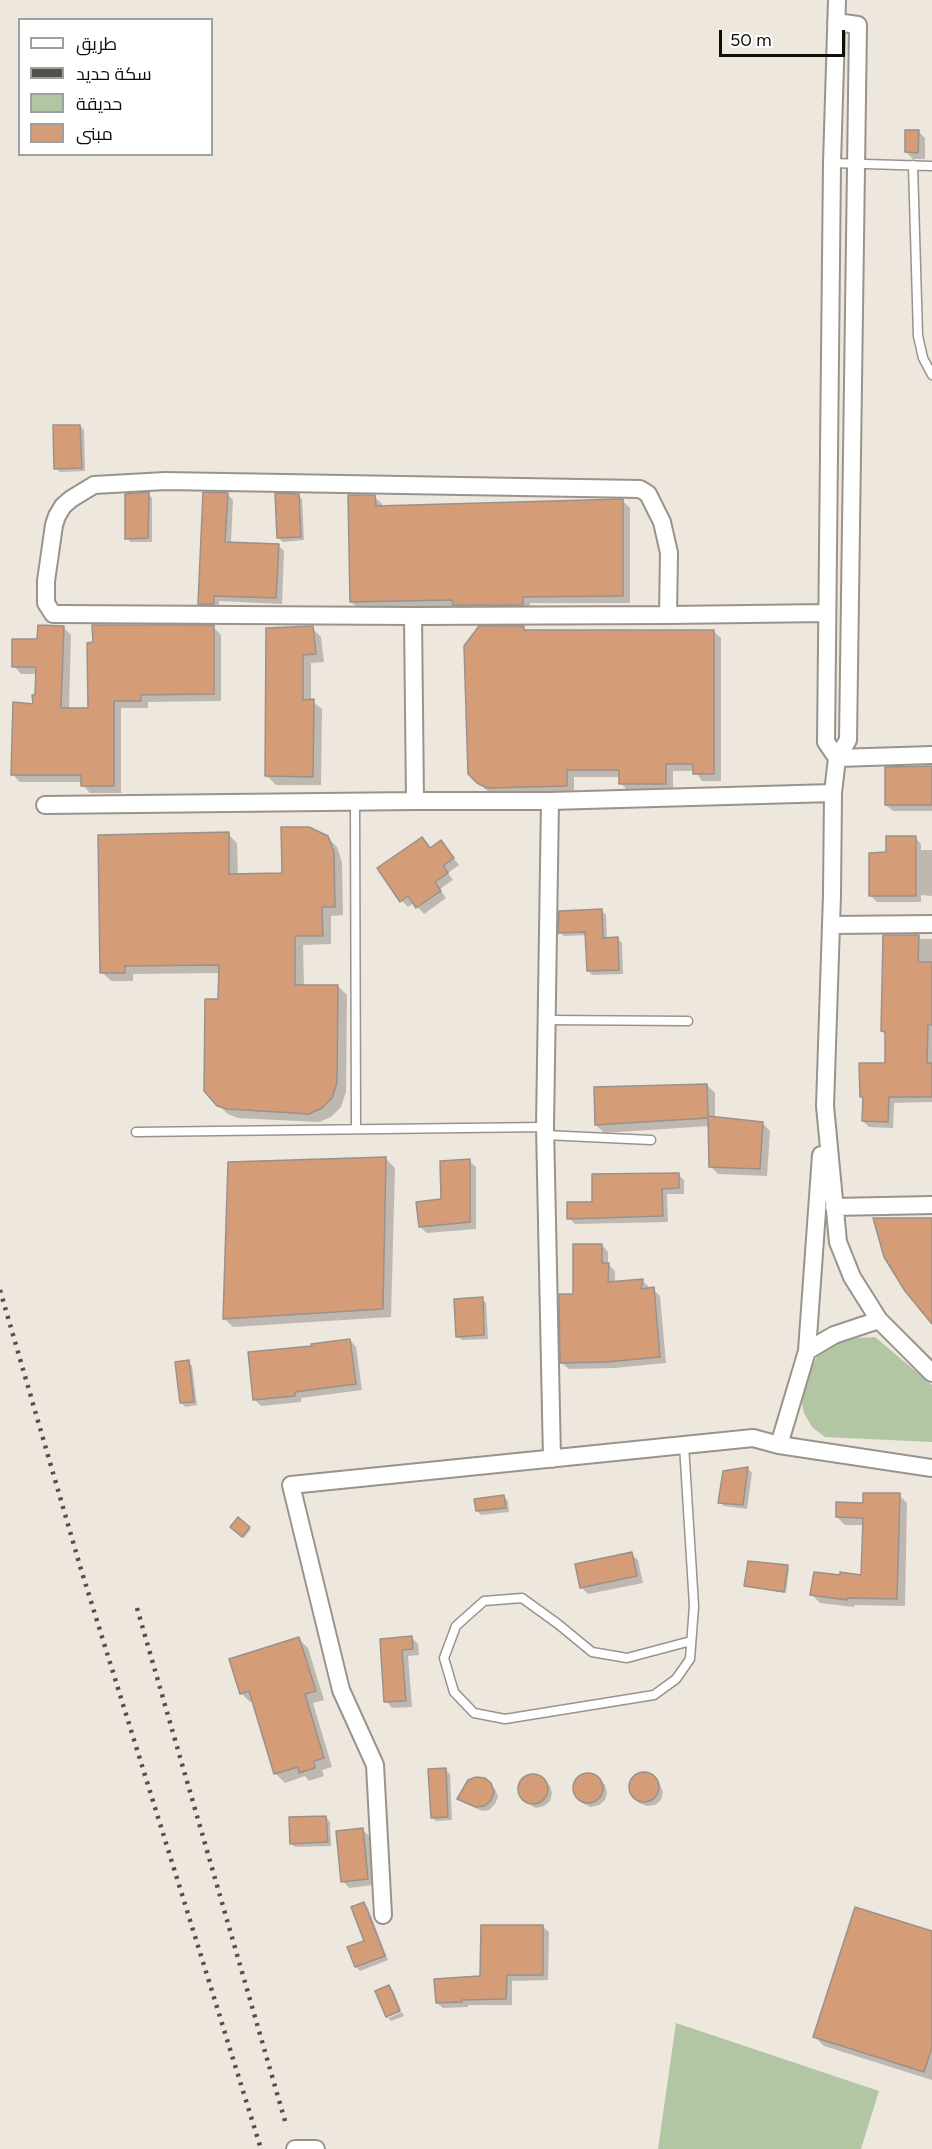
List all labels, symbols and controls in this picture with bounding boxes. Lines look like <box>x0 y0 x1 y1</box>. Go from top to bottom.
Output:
legend <box>18 18 213 156</box>
scale bar <box>722 18 848 56</box>
text: 50 m <box>730 29 772 51</box>
text: طريق <box>76 33 117 55</box>
text: سكة حديد <box>76 63 152 85</box>
text: حديقة <box>76 93 122 115</box>
text: مبنى <box>76 123 113 145</box>

